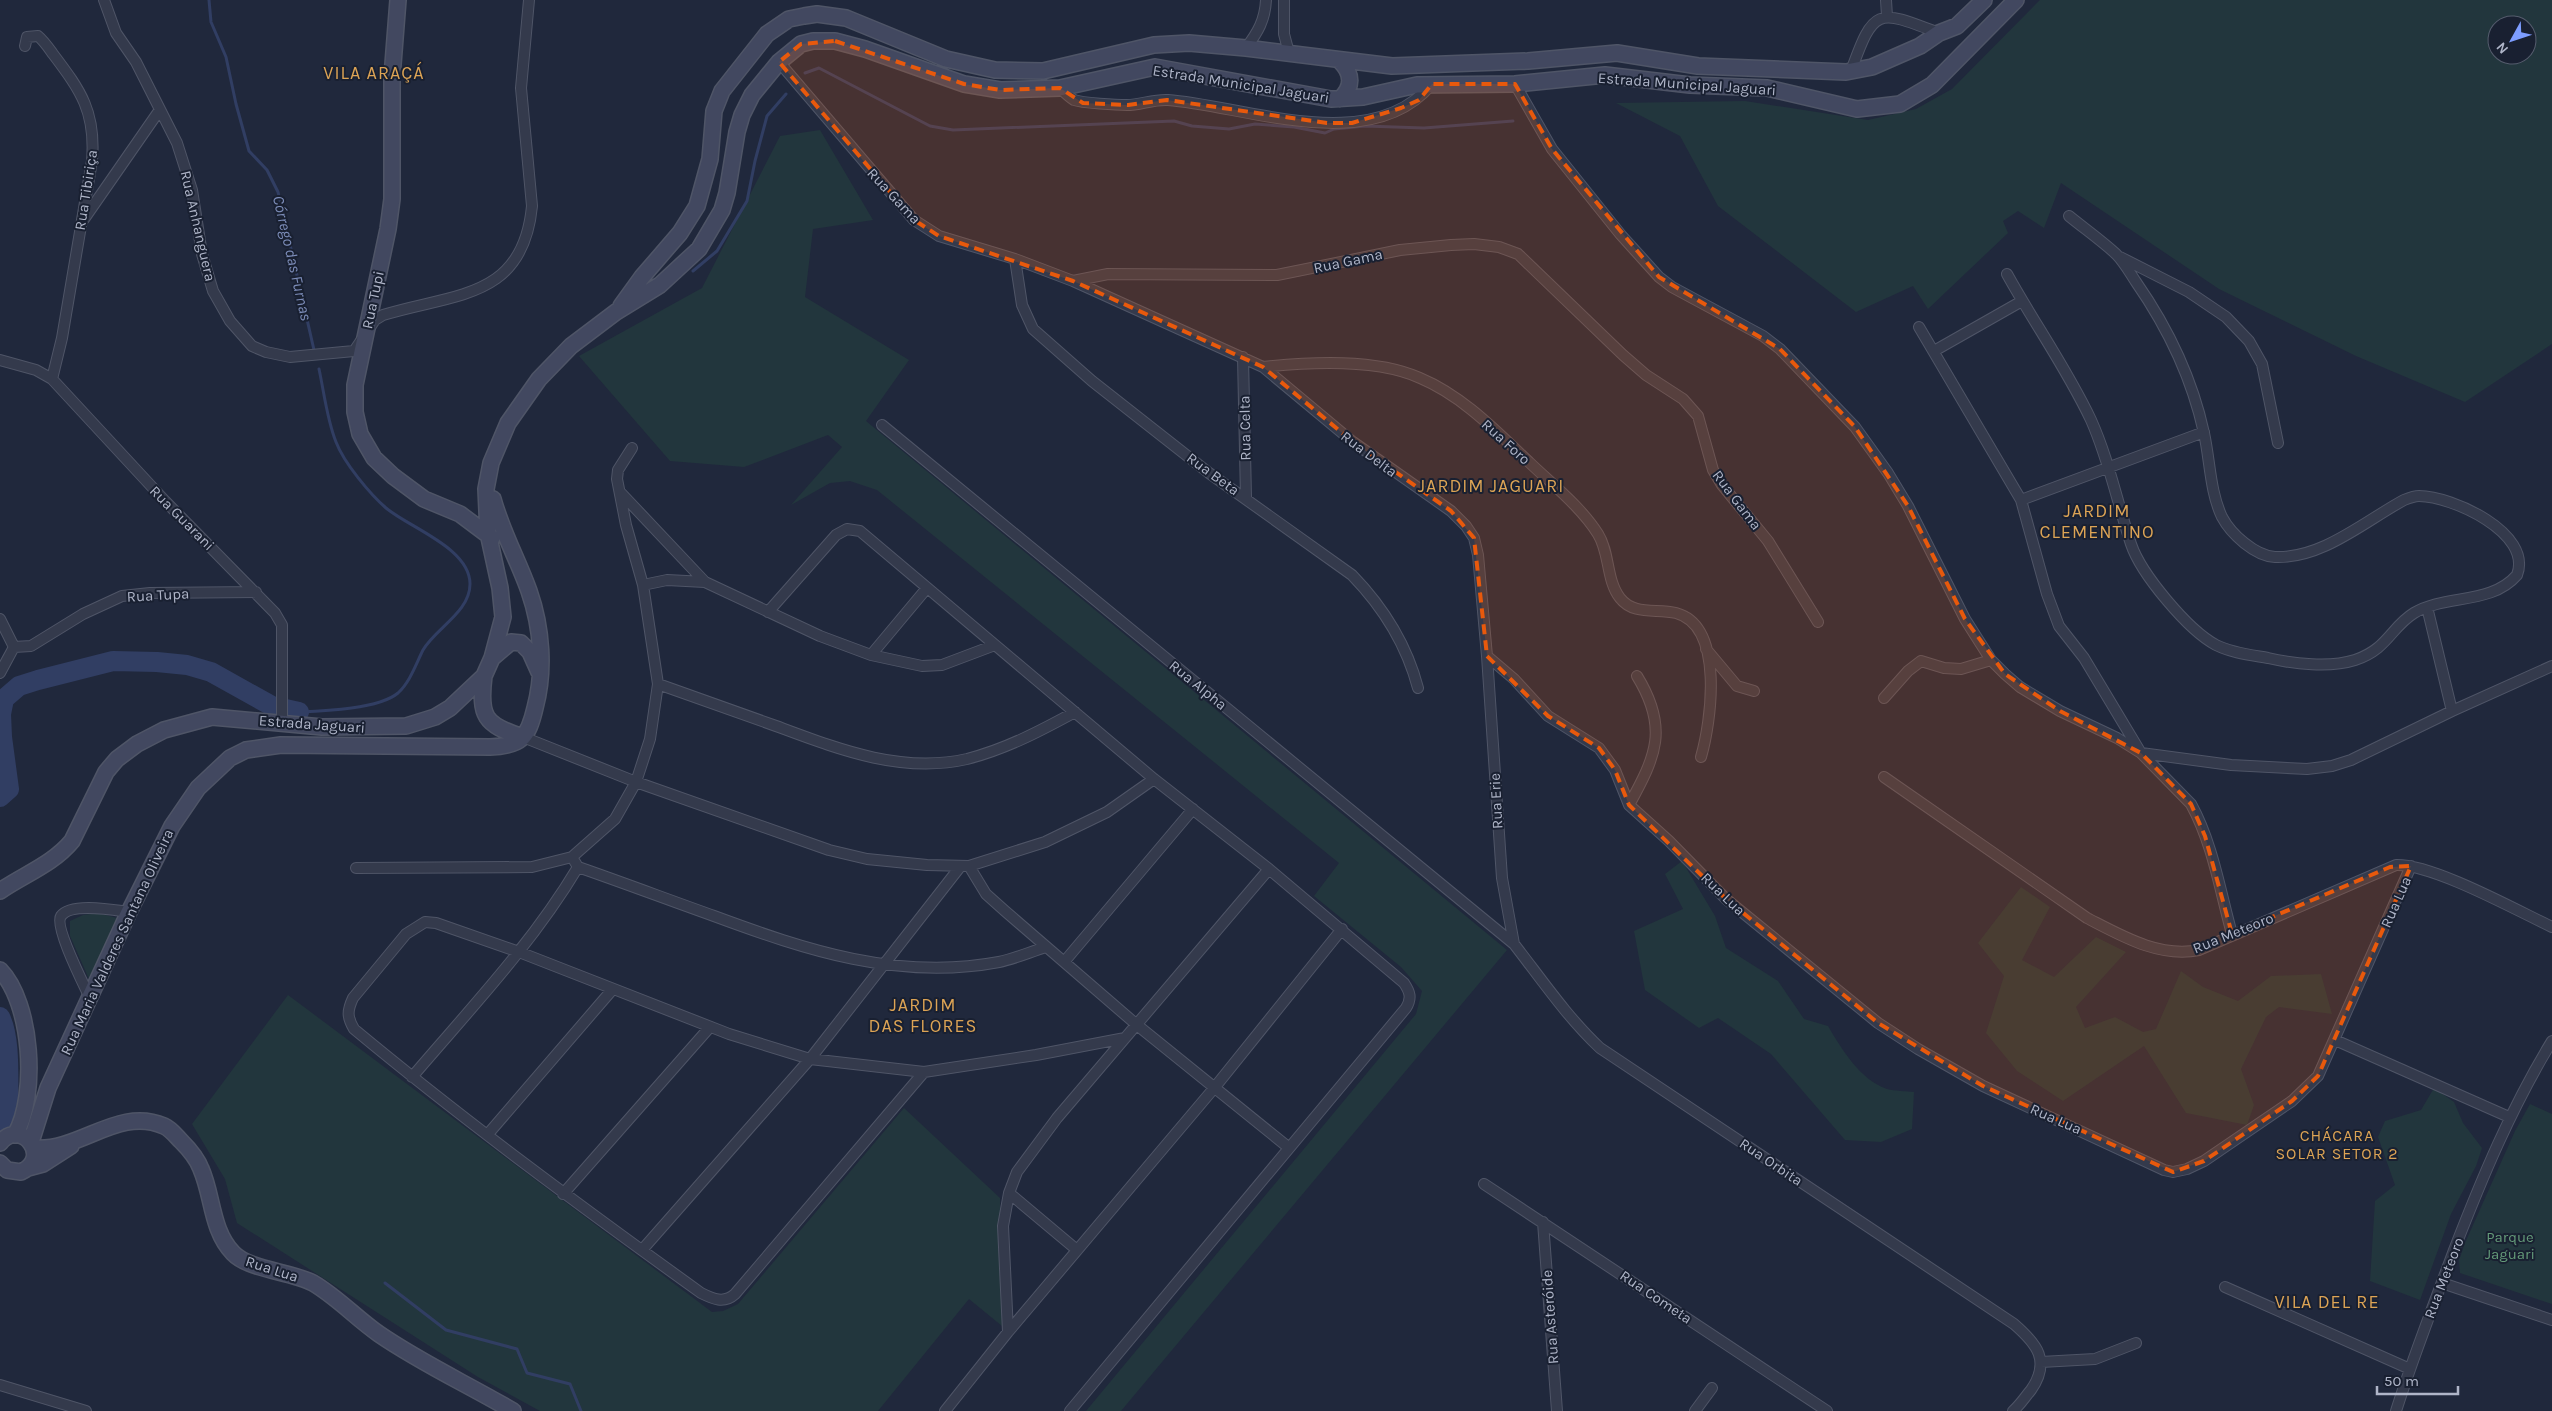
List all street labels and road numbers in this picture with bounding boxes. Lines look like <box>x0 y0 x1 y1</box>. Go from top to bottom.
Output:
street label: Estrada Municipal Jaguari <box>1151 61 1331 107</box>
street label: Estrada Municipal Jaguari <box>1597 69 1777 99</box>
street label: Rua Tibiriça <box>71 148 101 232</box>
street label: Rua Gama <box>863 164 925 228</box>
street label: Rua Anhanguera <box>177 169 219 283</box>
street label: Rua Gama <box>1312 245 1384 277</box>
street label: Rua Tupi <box>358 269 388 331</box>
street label: Rua Celta <box>1235 395 1255 461</box>
street label: Rua Foro <box>1478 415 1534 469</box>
street label: Rua Delta <box>1337 427 1401 481</box>
street label: Rua Beta <box>1183 449 1243 499</box>
street label: Rua Gama <box>1709 467 1765 533</box>
street label: Rua Guarani <box>146 482 218 554</box>
street label: Rua Tupa <box>126 584 190 606</box>
street label: Rua Alpha <box>1166 656 1230 714</box>
street label: Estrada Jaguari <box>258 711 366 737</box>
street label: Rua Erie <box>1486 773 1506 829</box>
street label: Rua Maria Valderes Santana Oliveira <box>57 826 177 1058</box>
street label: Rua Lua <box>1697 869 1749 919</box>
street label: Rua Lua <box>2377 873 2415 931</box>
street label: Rua Meteoro <box>2190 909 2276 957</box>
street label: Rua Lua <box>2027 1100 2085 1138</box>
street label: Rua Orbita <box>1736 1134 1806 1190</box>
street label: Rua Meteoro <box>2420 1235 2468 1321</box>
street label: Rua Lua <box>243 1252 301 1286</box>
street label: Rua Cometa <box>1617 1266 1695 1328</box>
street label: Rua Asteróide <box>1538 1269 1562 1365</box>

